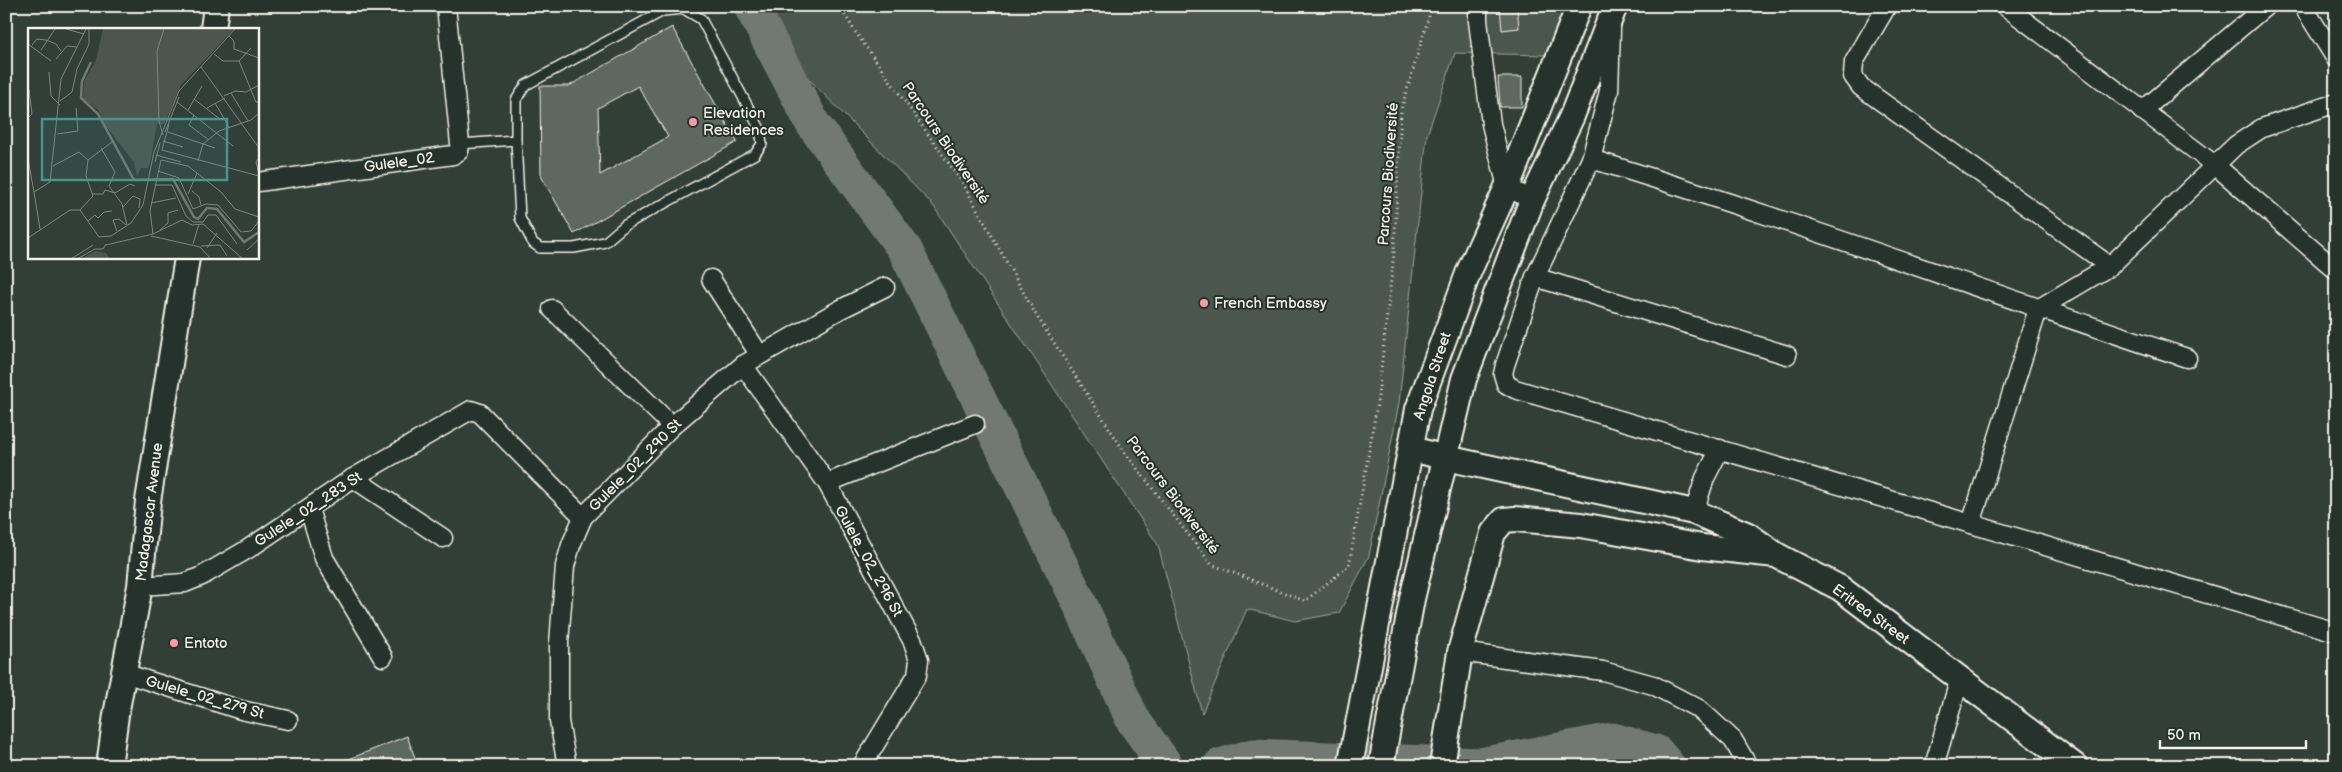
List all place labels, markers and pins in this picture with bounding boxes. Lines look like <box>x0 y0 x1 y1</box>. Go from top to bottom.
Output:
place label: Elevation Residences <box>703 104 784 140</box>
marker: Elevation Residences <box>687 116 699 128</box>
place label: French Embassy <box>1214 294 1327 313</box>
marker: French Embassy <box>1198 297 1210 309</box>
place label: Entoto <box>184 634 228 653</box>
marker: Entoto <box>168 637 180 649</box>

